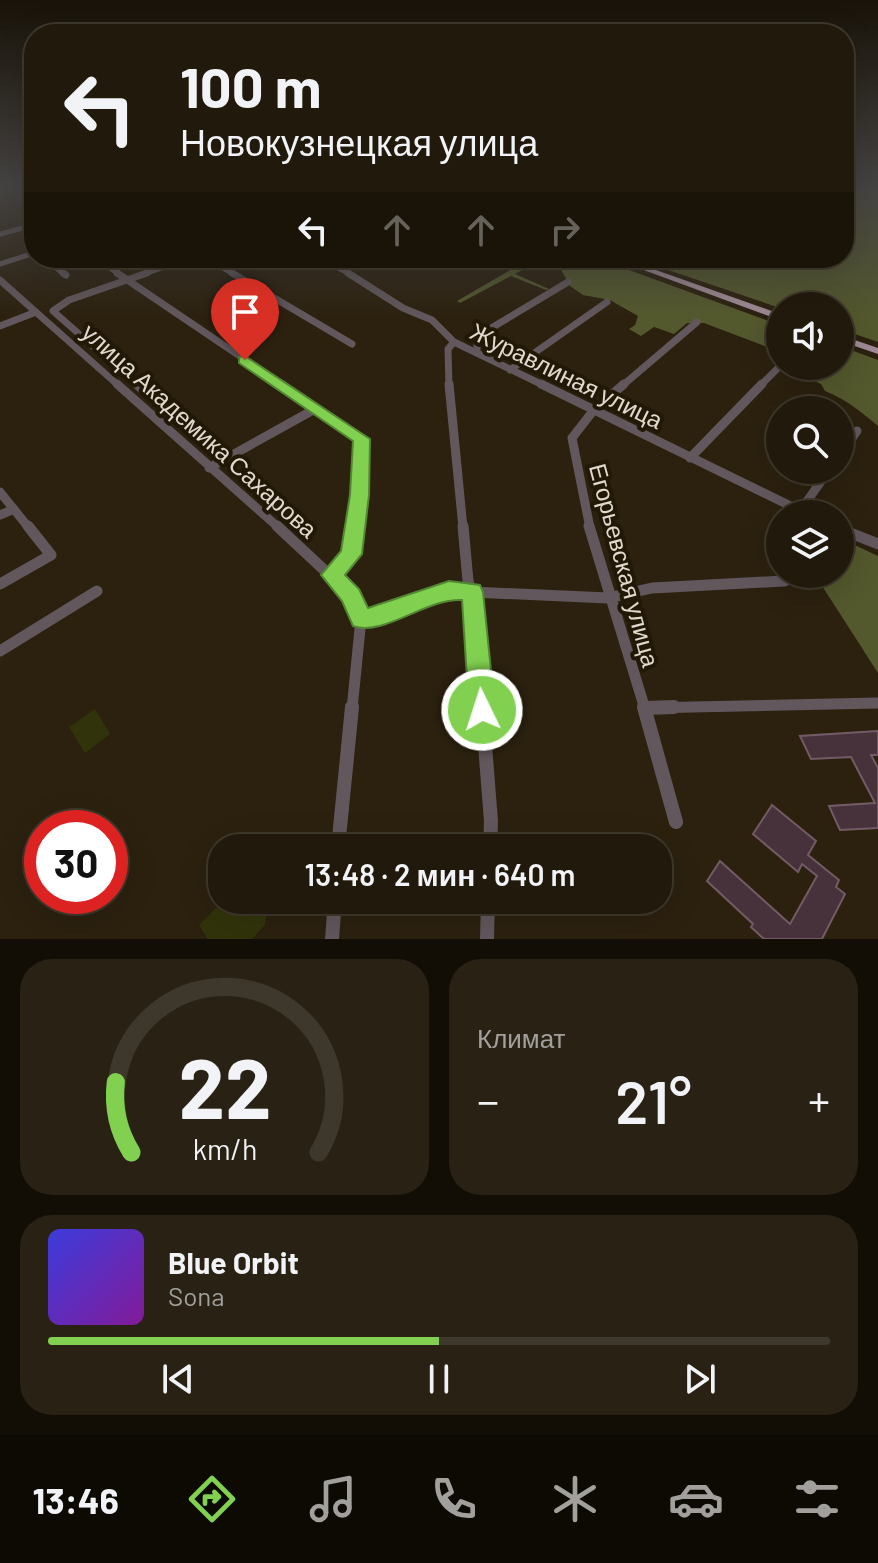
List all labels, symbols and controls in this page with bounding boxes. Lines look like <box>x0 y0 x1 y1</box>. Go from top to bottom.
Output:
text: 100 m <box>180 52 322 119</box>
icon: left <box>48 56 152 160</box>
text: Новокузнецкая улица <box>180 120 538 163</box>
icon: left <box>291 208 335 252</box>
icon: ahead <box>375 208 419 252</box>
icon: ahead <box>459 208 503 252</box>
icon: right <box>543 208 587 252</box>
pin <box>211 278 279 360</box>
icon: arrive <box>223 290 267 334</box>
map controls <box>766 292 854 588</box>
button: sound <box>766 292 854 380</box>
street label: Журавлиная улица <box>466 316 668 434</box>
street label: улица Академика Сахарова <box>77 317 324 544</box>
button: search <box>766 396 854 484</box>
street label: Егорьевская улица <box>584 460 666 671</box>
button: layers <box>766 500 854 588</box>
position arrow <box>440 668 524 752</box>
speed limit sign: 30 <box>24 810 128 914</box>
text: 13:48 · 2 мин · 640 m <box>305 856 575 892</box>
text: Климат <box>477 1022 566 1053</box>
text: 22 <box>178 1036 271 1136</box>
text: 21° <box>615 1064 692 1136</box>
text: − <box>477 1073 499 1126</box>
text: + <box>808 1073 830 1126</box>
text: km/h <box>192 1131 257 1166</box>
text: Blue Orbit <box>168 1244 299 1280</box>
text: Sona <box>168 1280 225 1311</box>
icon: previous <box>156 1357 200 1401</box>
icon: pause <box>417 1357 461 1401</box>
icon: next <box>678 1357 722 1401</box>
icon: directions <box>184 1471 240 1527</box>
icon: music <box>305 1471 361 1527</box>
icon: phone <box>426 1471 482 1527</box>
icon: climate <box>547 1471 603 1527</box>
icon: car <box>668 1471 724 1527</box>
icon: filters <box>789 1471 845 1527</box>
text: 13:46 <box>33 1478 119 1521</box>

